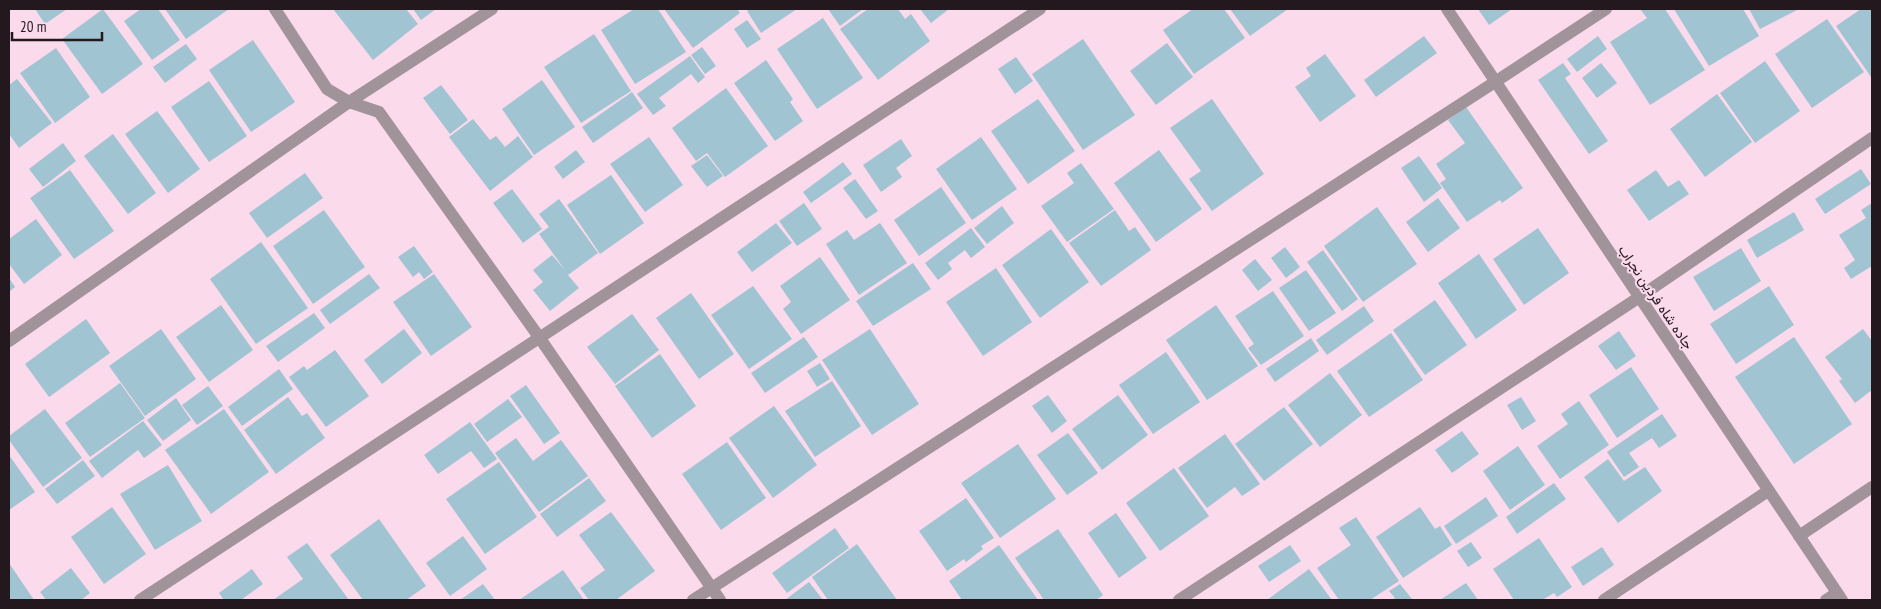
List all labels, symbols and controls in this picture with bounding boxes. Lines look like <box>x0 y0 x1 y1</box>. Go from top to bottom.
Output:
scale bar <box>12 10 102 42</box>
text: 20 m <box>20 17 46 36</box>
street label: جاده شاه فردین نجراب <box>1614 241 1698 353</box>

